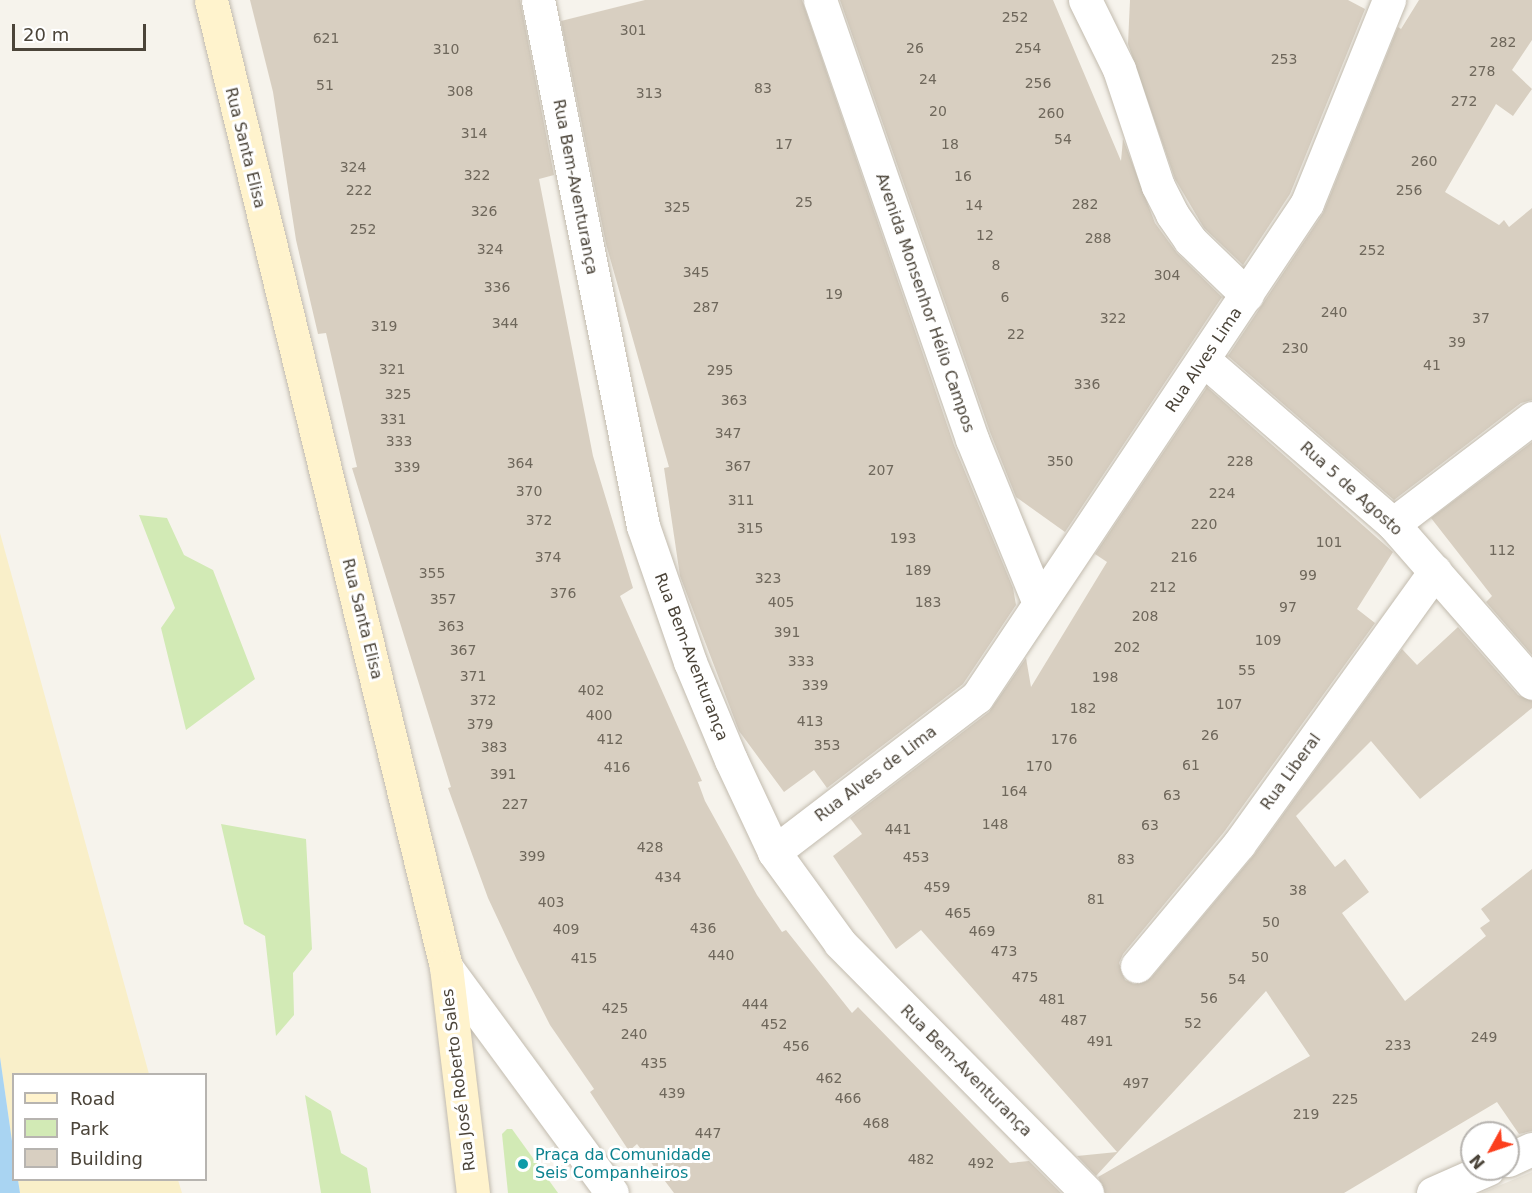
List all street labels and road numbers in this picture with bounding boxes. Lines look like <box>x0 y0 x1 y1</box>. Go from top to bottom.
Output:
street label: Rua Santa Elisa <box>221 86 269 210</box>
street label: Rua Bem-Aventurança <box>549 98 601 276</box>
street label: Avenida Monsenhor Hélio Campos <box>871 171 979 435</box>
street label: Rua Alves Lima <box>1162 304 1246 416</box>
street label: Rua 5 de Agosto <box>1296 438 1406 540</box>
street label: Rua Santa Elisa <box>338 557 386 681</box>
street label: Rua Bem-Aventurança <box>650 570 732 744</box>
street label: Rua Alves de Lima <box>811 722 941 826</box>
street label: Rua Liberal <box>1257 730 1325 814</box>
street label: Rua José Roberto Sales <box>438 988 480 1172</box>
street label: Rua Bem-Aventurança <box>896 1001 1036 1141</box>

